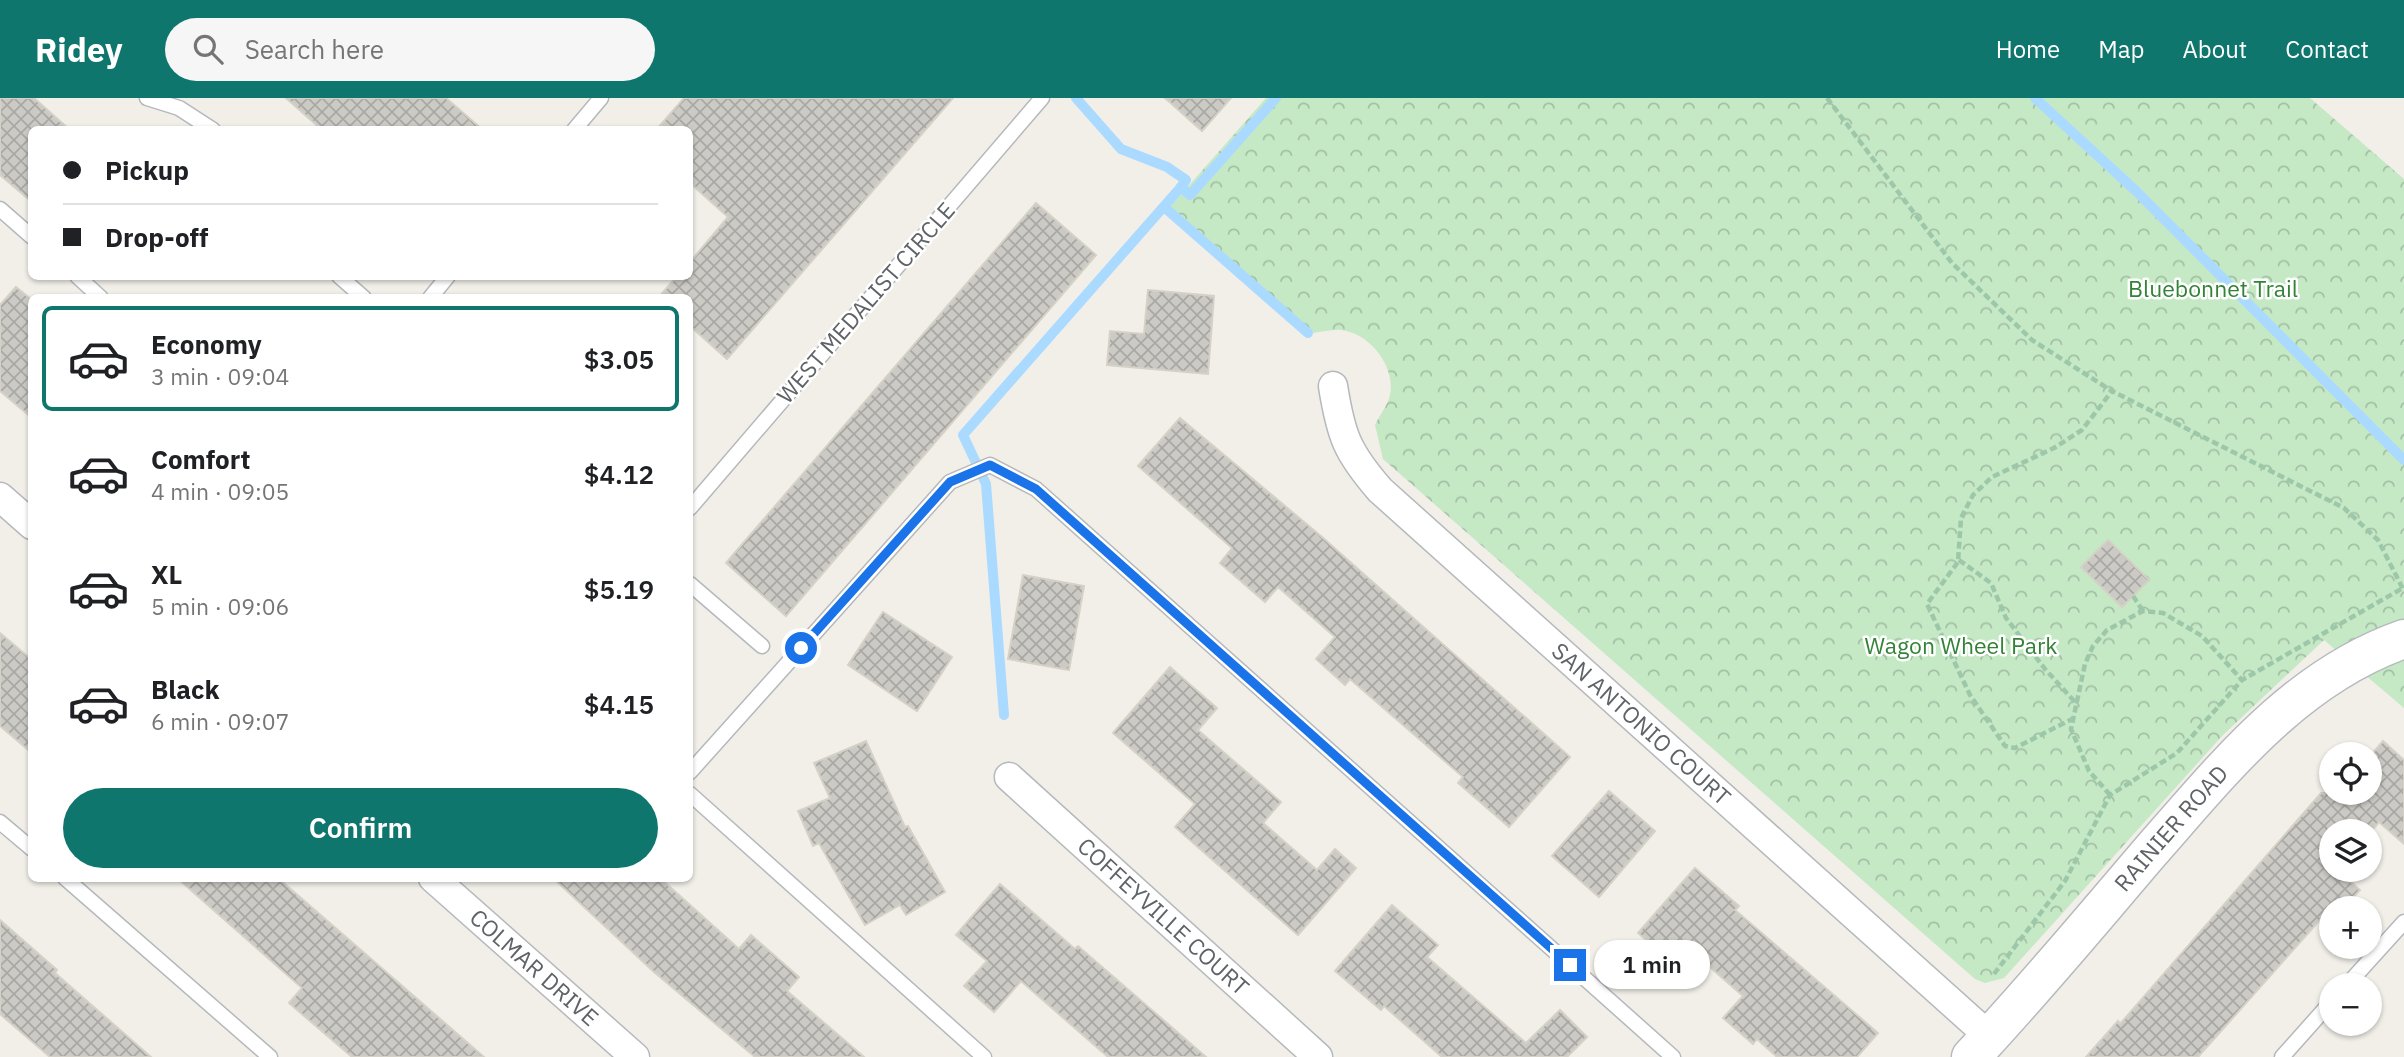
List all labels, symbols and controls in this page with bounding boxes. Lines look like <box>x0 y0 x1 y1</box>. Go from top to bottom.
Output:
search box <box>165 18 655 81</box>
text: Ridey <box>35 28 123 71</box>
icon: search <box>189 30 227 68</box>
text: Search here <box>245 32 384 66</box>
text: Home <box>1996 33 2060 65</box>
text: Map <box>2098 33 2144 65</box>
text: About <box>2182 33 2247 65</box>
text: Contact <box>2285 33 2369 65</box>
text: Pickup <box>105 153 189 187</box>
street label: WEST MEDALIST CIRCLE <box>770 195 961 409</box>
text: Drop-off <box>105 220 208 254</box>
park label: Bluebonnet Trail <box>2128 273 2298 303</box>
icon: car <box>67 327 130 390</box>
text: Economy <box>151 327 262 361</box>
text: $3.05 <box>584 342 654 376</box>
text: 3 min · 09:04 <box>151 361 289 391</box>
icon: car <box>67 442 130 505</box>
text: Comfort <box>151 442 250 476</box>
text: $4.12 <box>584 457 654 491</box>
text: 4 min · 09:05 <box>151 476 289 506</box>
icon: car <box>67 557 130 620</box>
text: XL <box>151 557 182 591</box>
text: $5.19 <box>584 572 654 606</box>
text: 5 min · 09:06 <box>151 591 289 621</box>
park label: Wagon Wheel Park <box>1865 630 2057 660</box>
route start <box>785 632 817 664</box>
street label: SAN ANTONIO COURT <box>1546 635 1737 811</box>
icon: car <box>67 672 130 735</box>
text: Black <box>151 672 219 706</box>
text: $4.15 <box>584 687 654 721</box>
text: 6 min · 09:07 <box>151 706 289 736</box>
map controls <box>2319 742 2382 1036</box>
button: locate <box>2319 742 2382 805</box>
street label: RAINIER ROAD <box>2107 758 2234 897</box>
button: Confirm <box>63 788 658 868</box>
button: layers <box>2319 819 2382 882</box>
street label: COFFEYVILLE COURT <box>1072 831 1256 1001</box>
button: + <box>2319 896 2382 959</box>
street label: COLMAR DRIVE <box>464 902 605 1032</box>
callout: 1 min <box>1594 940 1710 990</box>
route end <box>1554 949 1586 981</box>
text: 1 min <box>1622 949 1682 979</box>
button: − <box>2319 973 2382 1036</box>

